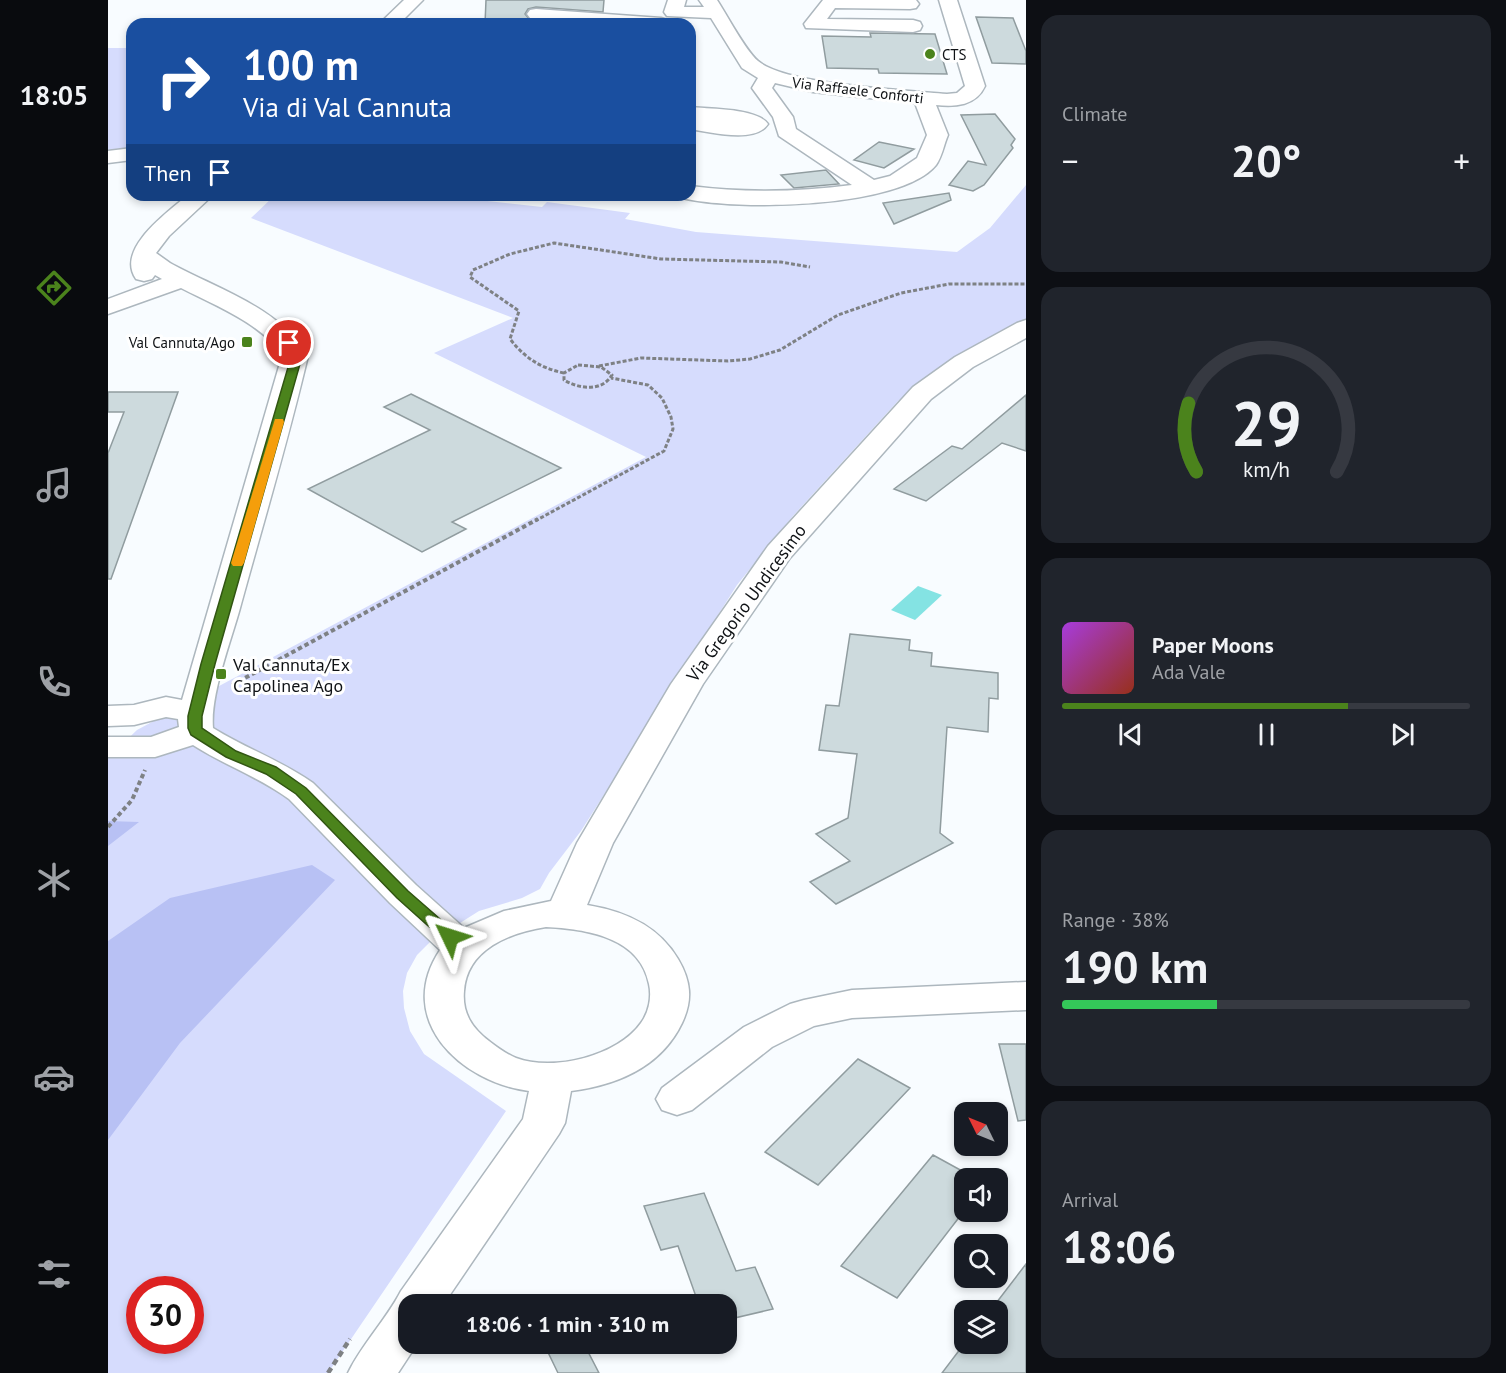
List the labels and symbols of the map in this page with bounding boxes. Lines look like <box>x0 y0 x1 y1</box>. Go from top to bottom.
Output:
place label: CTS <box>942 45 966 64</box>
marker: CTS <box>923 47 937 61</box>
street label: Via Raffaele Conforti <box>790 72 925 107</box>
pin <box>263 317 314 368</box>
place label: Val Cannuta/Ago <box>128 333 235 352</box>
marker: Val Cannuta/Ago <box>240 335 254 349</box>
street label: Via Gregorio Undicesimo <box>681 520 811 687</box>
place label: Val Cannuta/Ex Capolinea Ago <box>232 653 350 697</box>
marker: Val Cannuta/Ex Capolinea Ago <box>214 667 228 681</box>
position arrow <box>418 905 482 969</box>
north arrow <box>954 1102 1008 1156</box>
speed limit sign: 30 <box>126 1276 204 1354</box>

